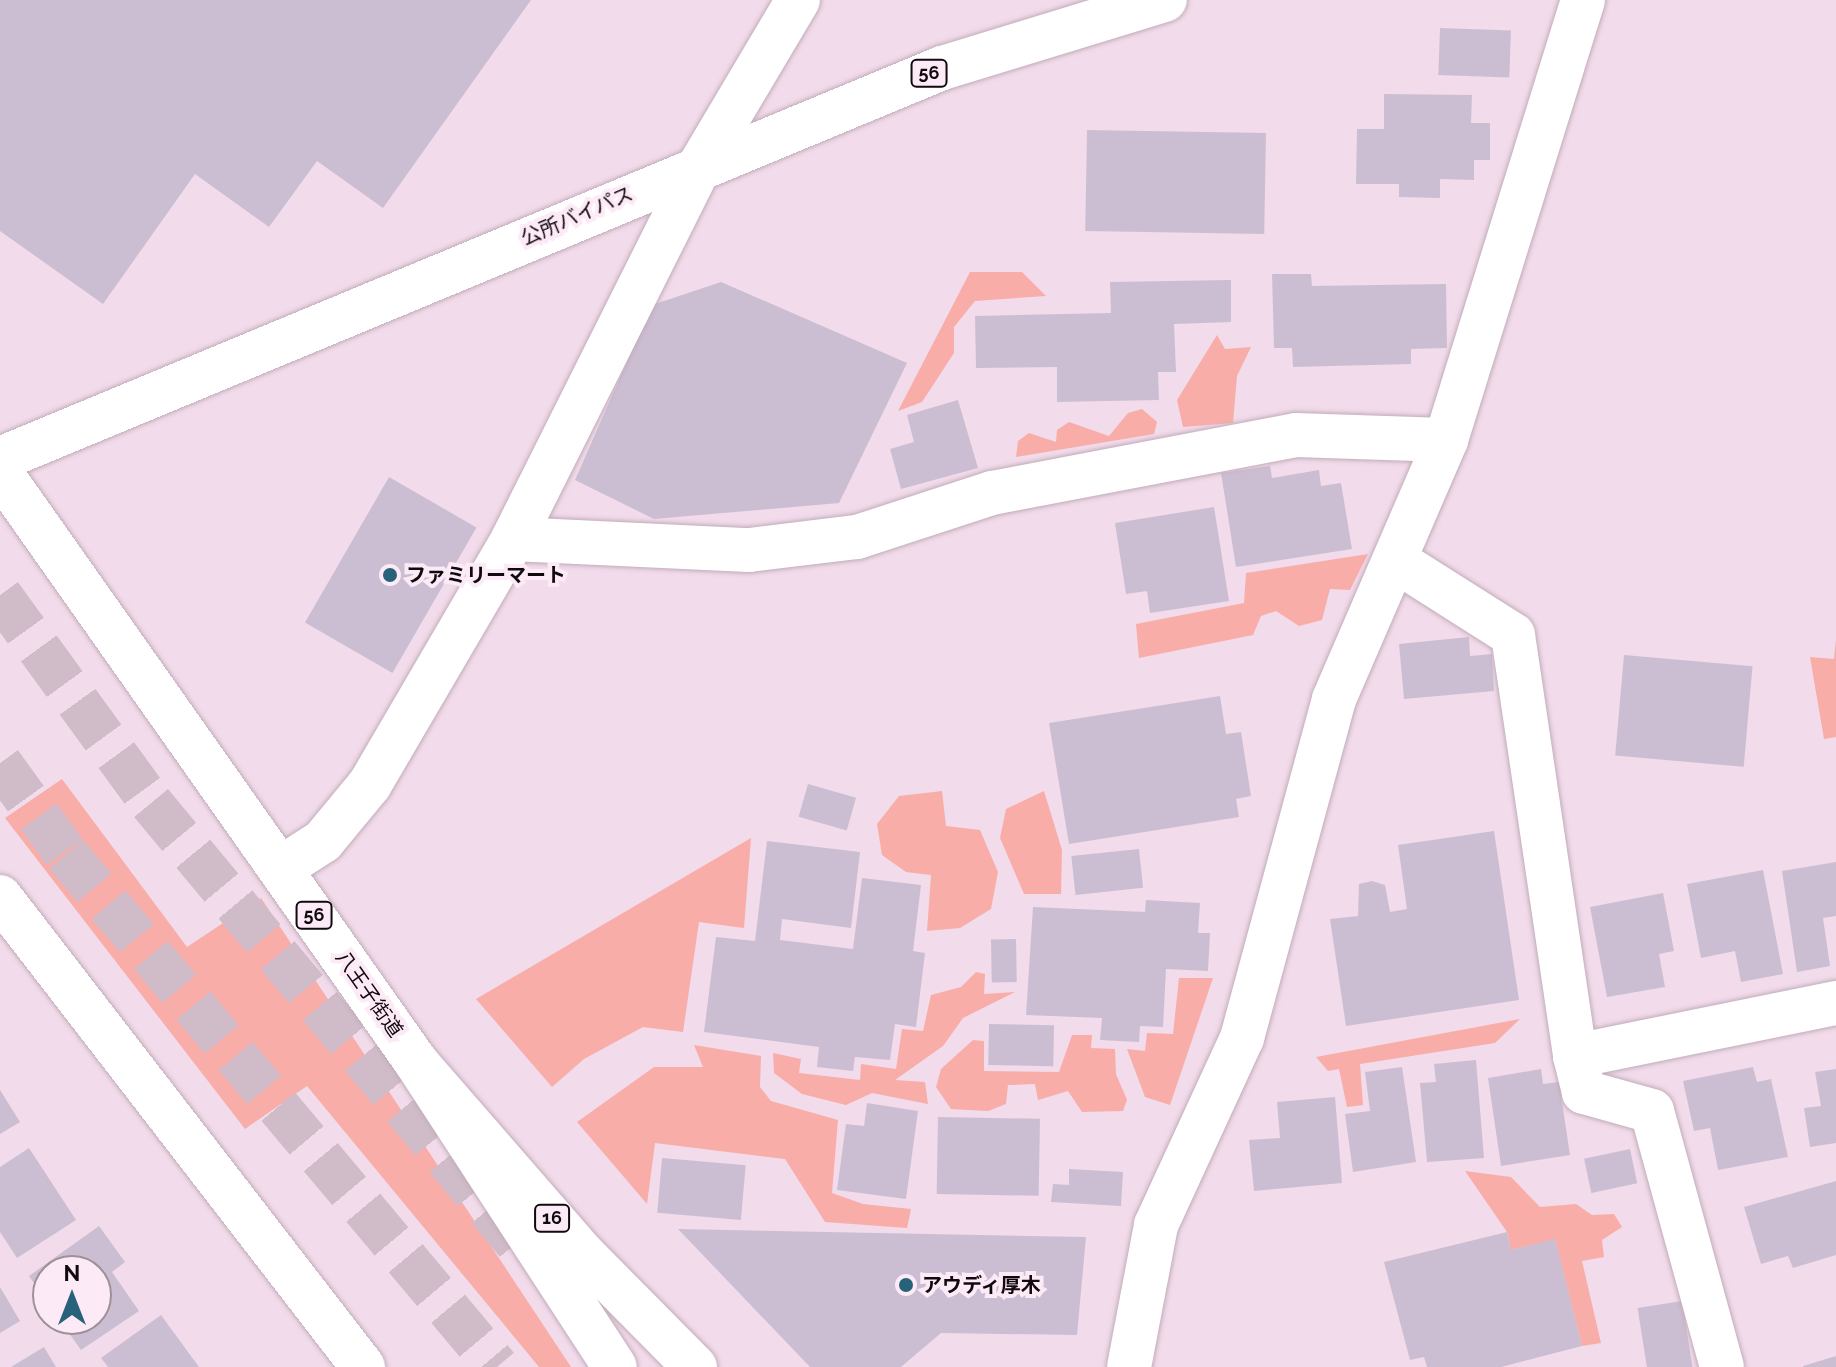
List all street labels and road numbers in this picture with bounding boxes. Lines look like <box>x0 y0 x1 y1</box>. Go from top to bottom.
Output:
road number: 56 <box>909 59 949 87</box>
street label: 公所バイパス <box>517 182 637 250</box>
road number: 56 <box>294 901 334 929</box>
street label: 八王子街道 <box>330 946 408 1042</box>
road number: 16 <box>534 1204 570 1232</box>

